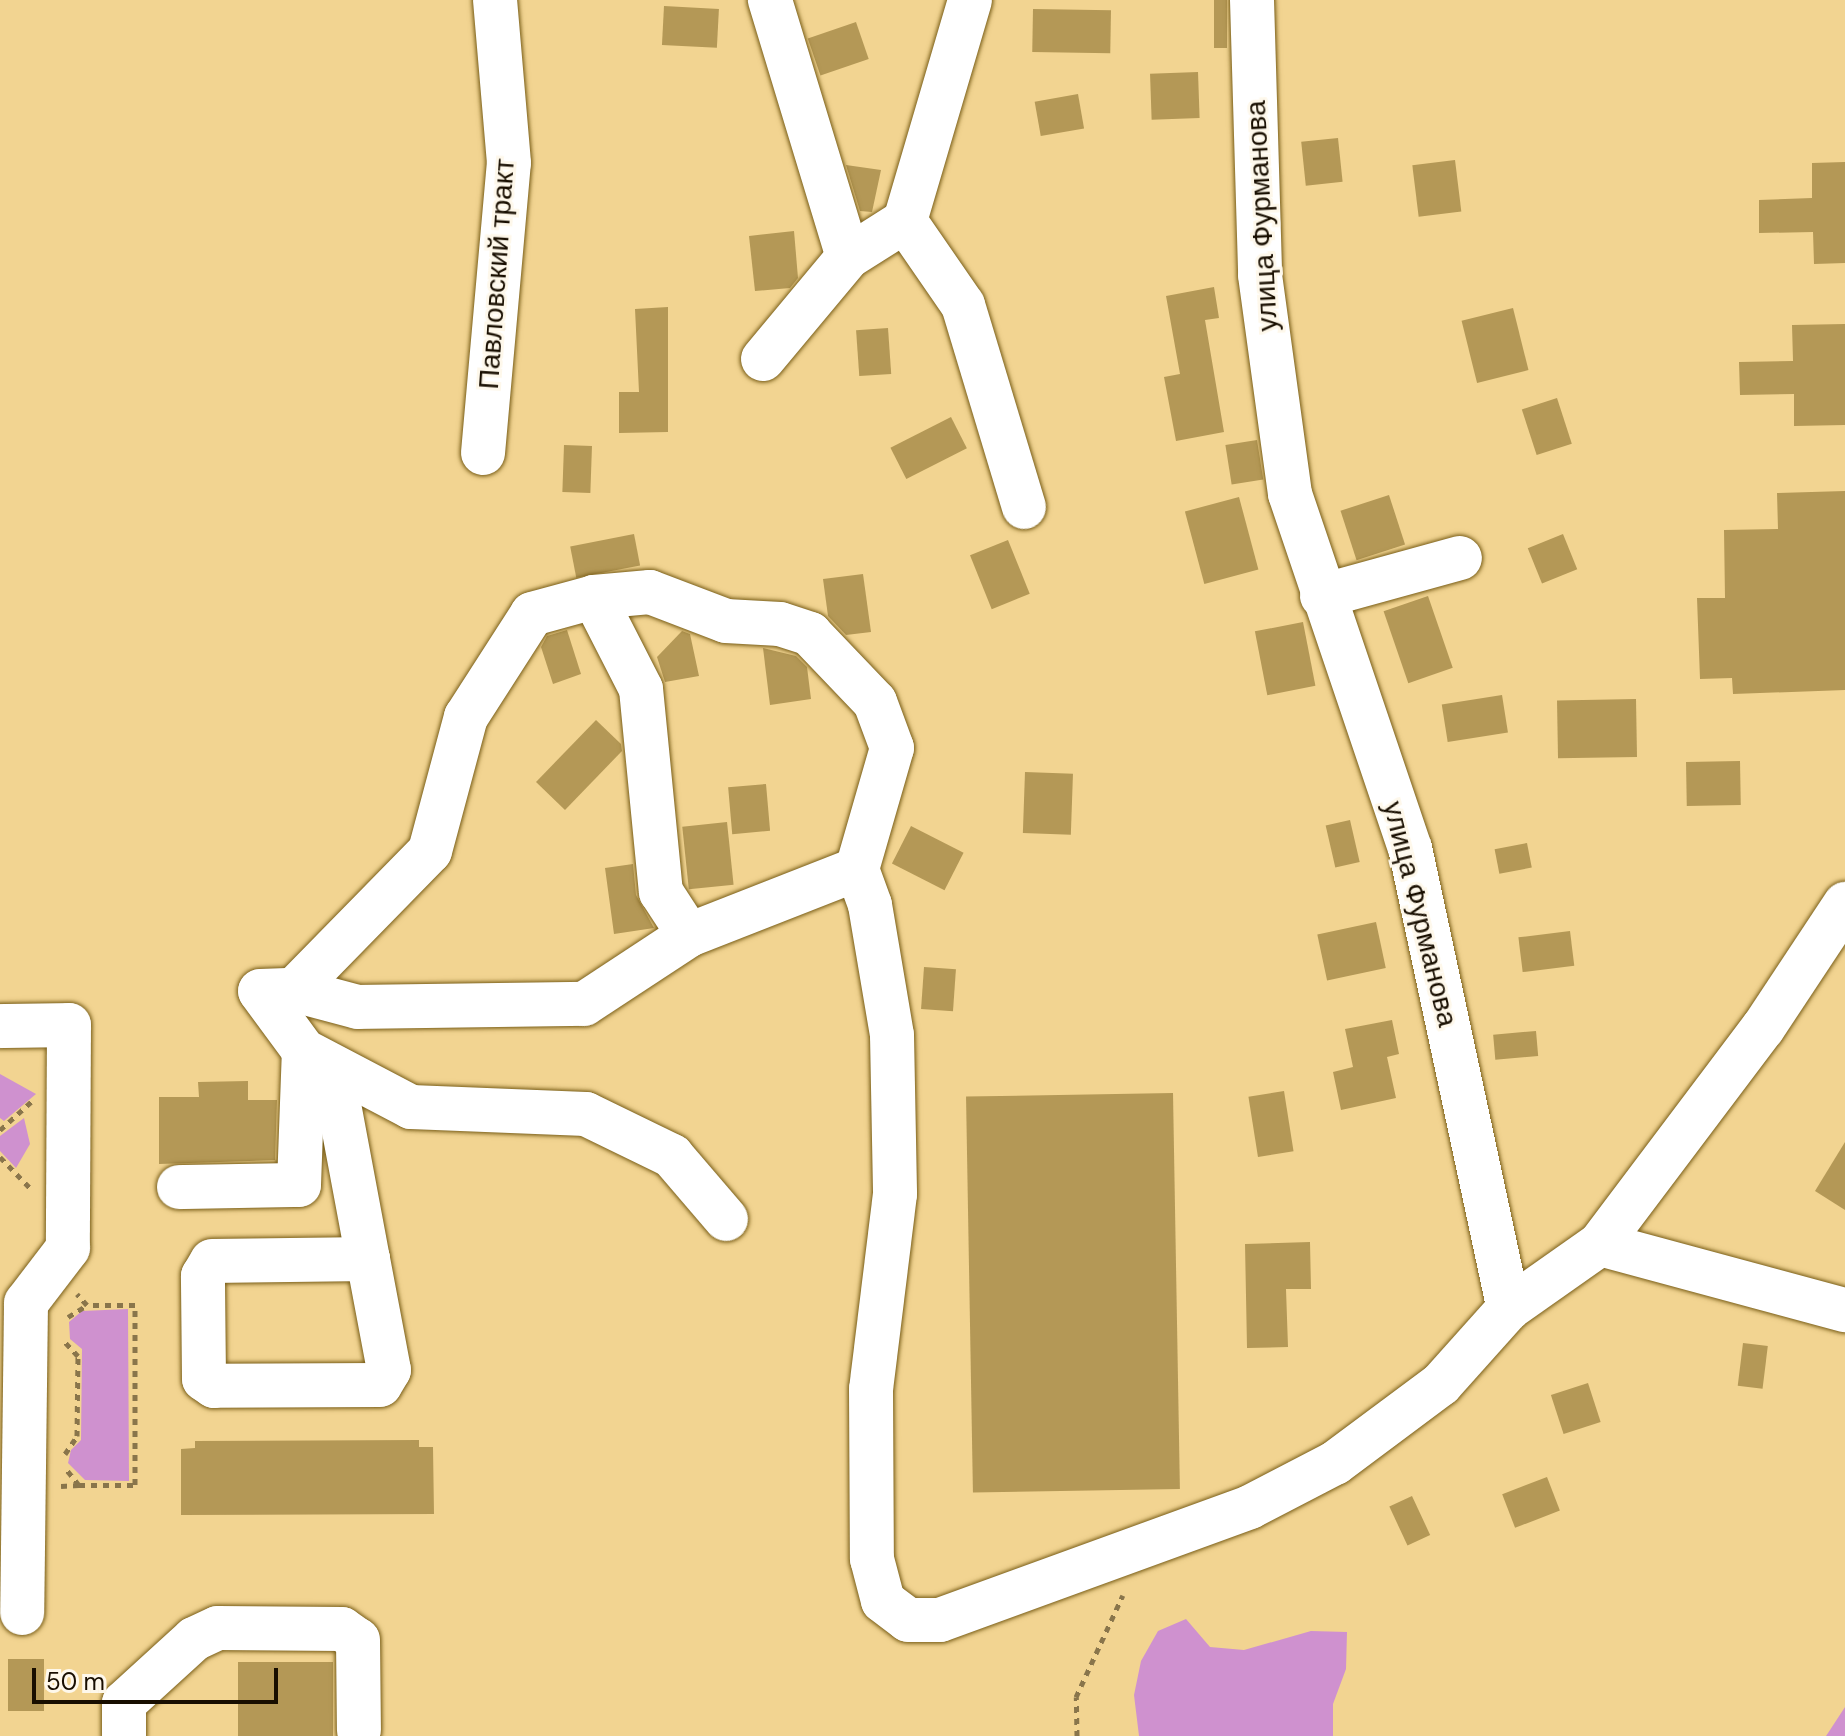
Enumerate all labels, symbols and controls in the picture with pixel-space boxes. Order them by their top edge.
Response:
street label: улица Фурманова [1239,100,1285,332]
street label: Павловский тракт [472,158,522,390]
street label: улица Фурманова [1376,798,1464,1030]
scale bar [36,1652,282,1702]
text: 50 m [46,1666,105,1697]

